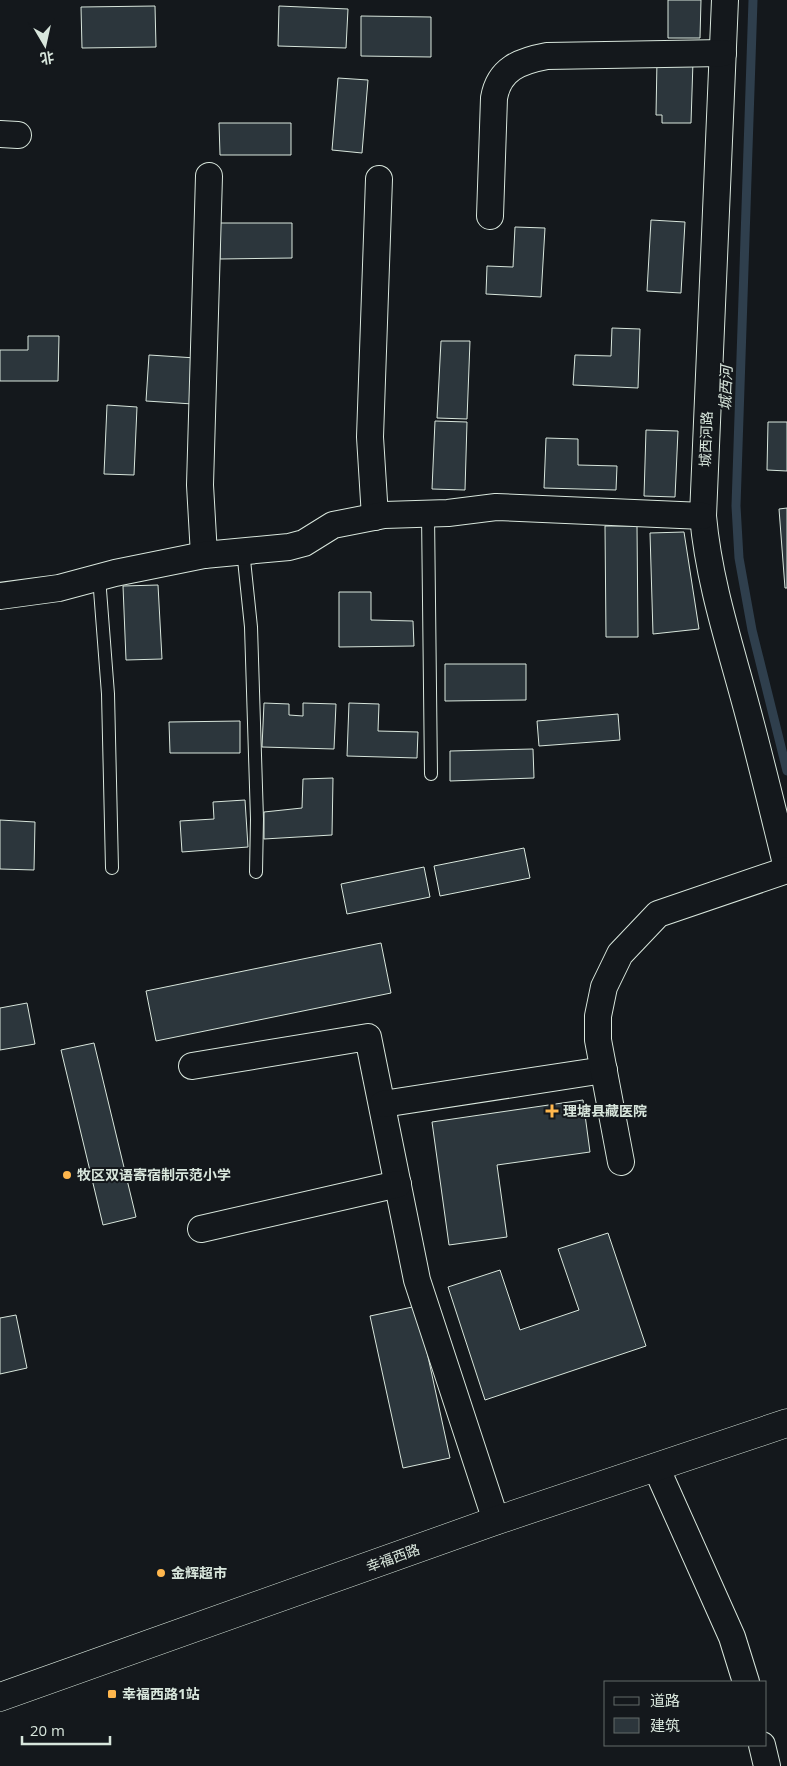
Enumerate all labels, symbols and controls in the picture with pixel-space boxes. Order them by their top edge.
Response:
north arrow [20,20,70,70]
text: 北 [39,48,56,69]
water label: 城西河 [714,362,736,411]
street label: 城西河路 [695,411,716,467]
place label: 理塘县藏医院 [563,1101,647,1120]
marker: 理塘县藏医院 [545,1104,559,1118]
place label: 牧区双语寄宿制示范小学 [77,1165,231,1184]
marker: 牧区双语寄宿制示范小学 [61,1169,73,1181]
street label: 幸福西路 [363,1539,422,1576]
place label: 金辉超市 [171,1563,227,1582]
marker: 金辉超市 [155,1567,167,1579]
legend [604,1681,767,1746]
place label: 幸福西路1站 [122,1684,200,1703]
marker: 幸福西路1站 [106,1688,118,1700]
text: 道路 [650,1690,680,1710]
scale bar [22,1714,110,1746]
text: 建筑 [650,1715,680,1735]
text: 20 m [30,1720,65,1740]

